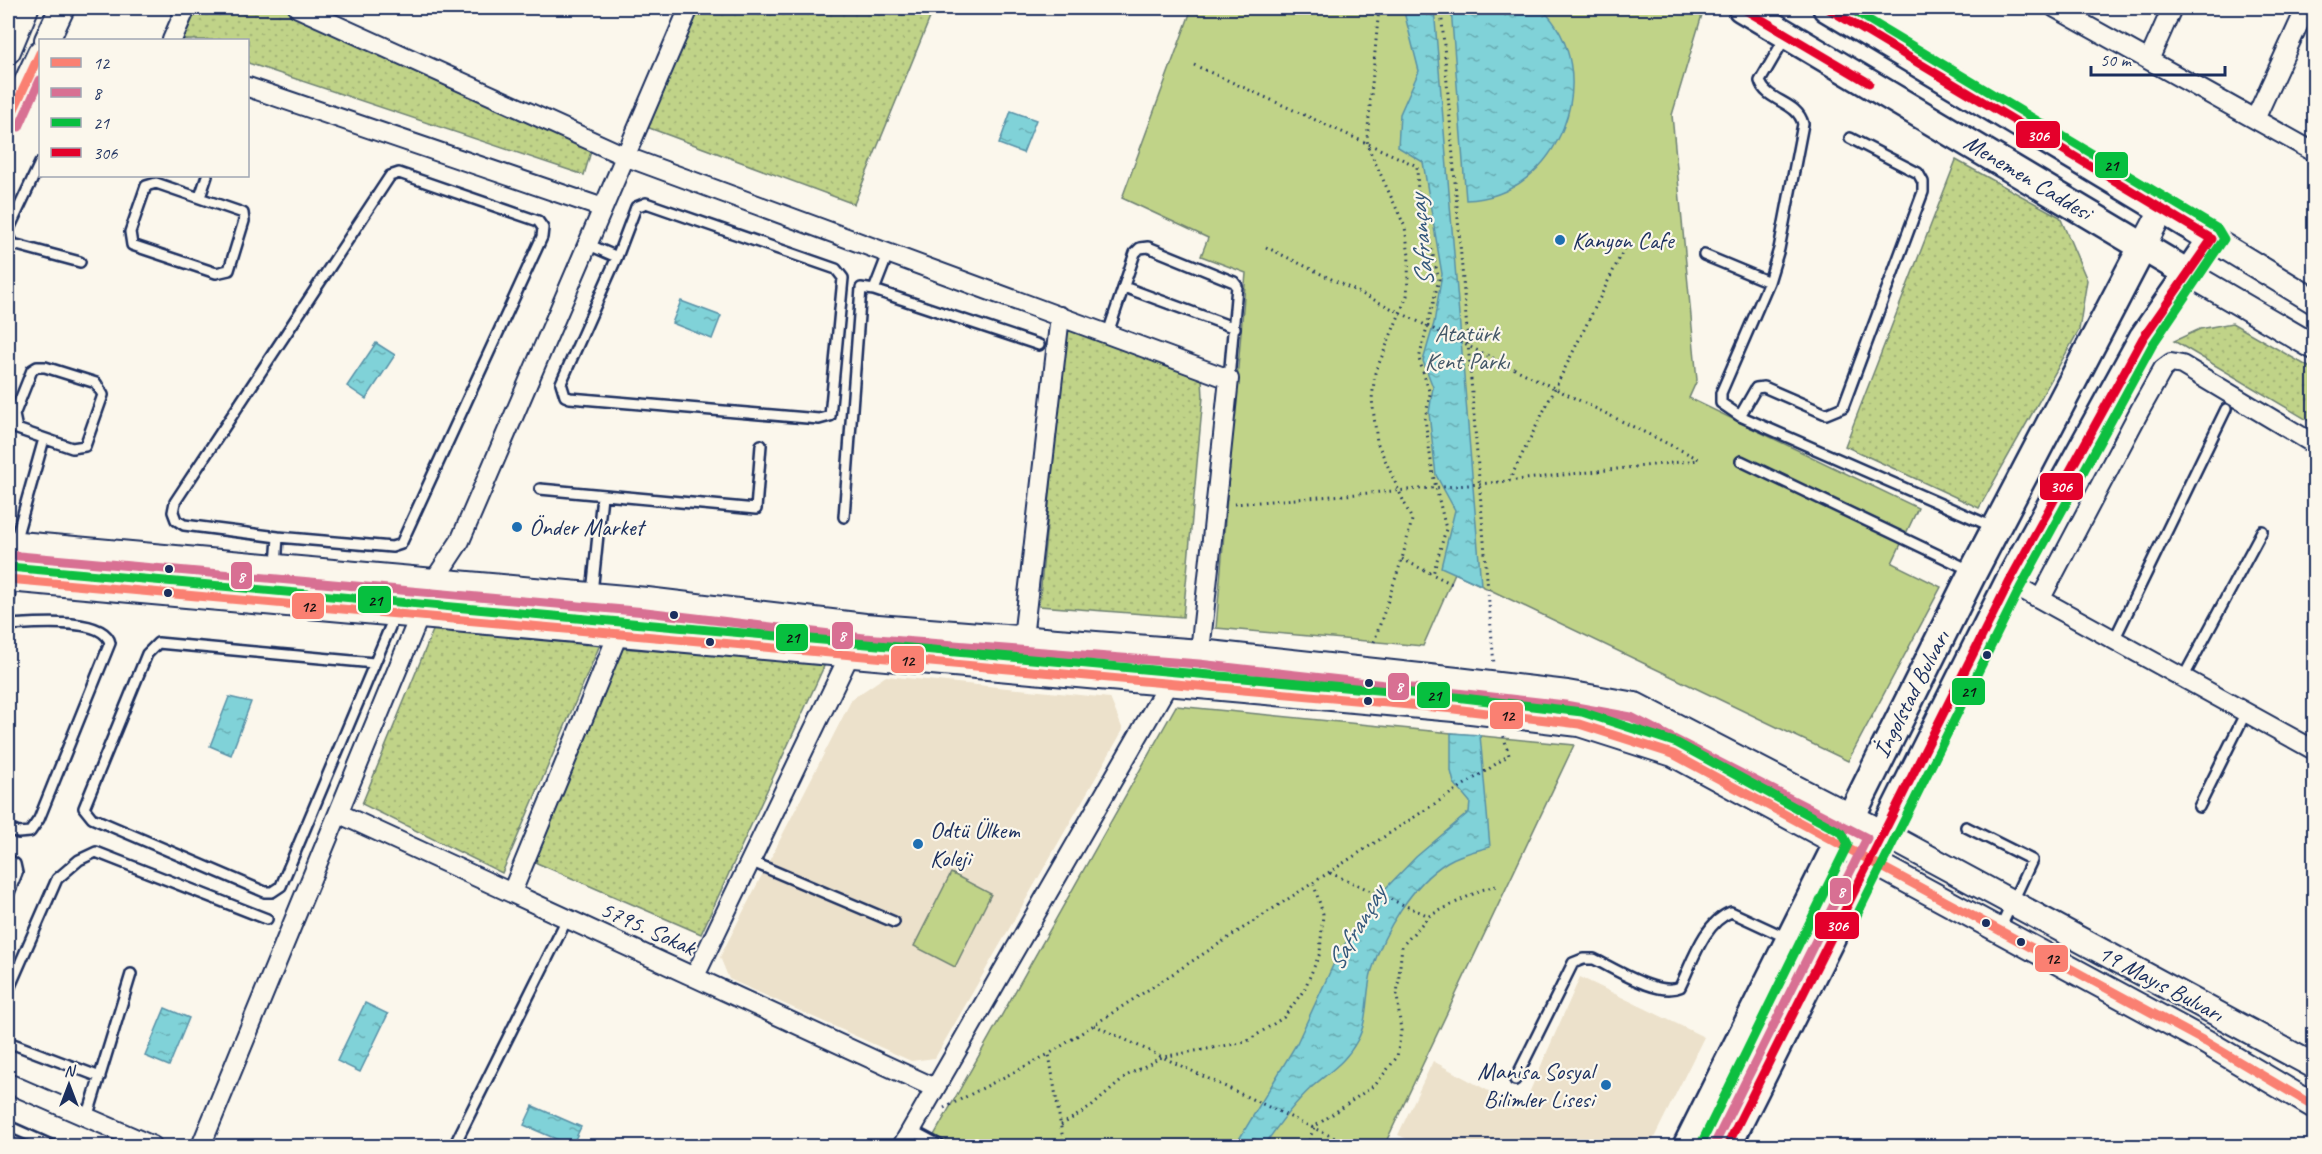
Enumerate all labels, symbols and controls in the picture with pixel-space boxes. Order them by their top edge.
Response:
legend [39,39,249,177]
scale bar [2091,39,2224,77]
text: 50 m [2100,49,2133,71]
text: 12 [93,52,111,74]
text: 8 [93,82,103,104]
text: 21 [93,112,110,134]
line badge: 306 [2015,120,2061,149]
text: 306 [2027,126,2050,146]
street label: Menemen Caddesi [1959,127,2100,229]
text: 306 [93,142,118,164]
line badge: 21 [2094,151,2129,179]
text: 21 [2104,156,2120,176]
water label: Safrançay [1400,190,1441,288]
place label: Kanyon Cafe [1572,225,1676,255]
marker: Kanyon Cafe [1553,233,1567,247]
park label: Atatürk Kent Parkı [1425,318,1511,376]
line badge: 306 [2039,472,2084,501]
text: 306 [2050,477,2073,497]
place label: Önder Market [529,512,646,542]
marker: Önder Market [510,520,524,534]
line badge: 8 [230,561,253,590]
unlabelled marker [163,563,175,575]
text: 8 [237,567,246,587]
line badge: 21 [357,585,392,614]
unlabelled marker [162,587,174,599]
text: 21 [368,591,384,611]
line badge: 12 [291,592,325,620]
text: 12 [301,597,317,617]
unlabelled marker [668,609,680,621]
line badge: 8 [831,621,854,650]
line badge: 21 [775,623,809,652]
street label: İngolstad Bulvarı [1866,624,1957,763]
text: 8 [838,626,847,646]
text: 21 [785,628,801,648]
unlabelled marker [704,636,716,648]
line badge: 12 [890,645,925,674]
unlabelled marker [1981,649,1993,661]
text: 12 [900,651,916,671]
line badge: 8 [1387,672,1410,701]
unlabelled marker [1363,677,1375,689]
text: 8 [1395,677,1404,697]
line badge: 21 [1951,677,1986,706]
line badge: 21 [1416,681,1451,709]
text: 21 [1961,682,1977,702]
text: 21 [1427,686,1443,706]
unlabelled marker [1362,695,1374,707]
line badge: 12 [1489,701,1524,730]
text: 12 [1500,706,1516,726]
place label: Odtü Ülkem Koleji [930,815,1020,873]
marker: Odtü Ülkem Koleji [911,837,925,851]
water label: Safrançay [1319,876,1395,976]
line badge: 8 [1829,877,1852,905]
text: 8 [1837,882,1846,902]
street label: 5795. Sokak [596,894,702,963]
line badge: 306 [1814,911,1860,940]
text: 306 [1826,916,1849,936]
unlabelled marker [1980,917,1992,929]
unlabelled marker [2015,936,2027,948]
street label: 19 Mayıs Bulvarı [2093,937,2230,1029]
line badge: 12 [2034,944,2069,973]
text: 12 [2045,949,2061,969]
north arrow [39,1055,99,1115]
place label: Manisa Sosyal Bilimler Lisesi [1477,1056,1598,1114]
text: N [64,1061,77,1081]
marker: Manisa Sosyal Bilimler Lisesi [1599,1078,1613,1092]

